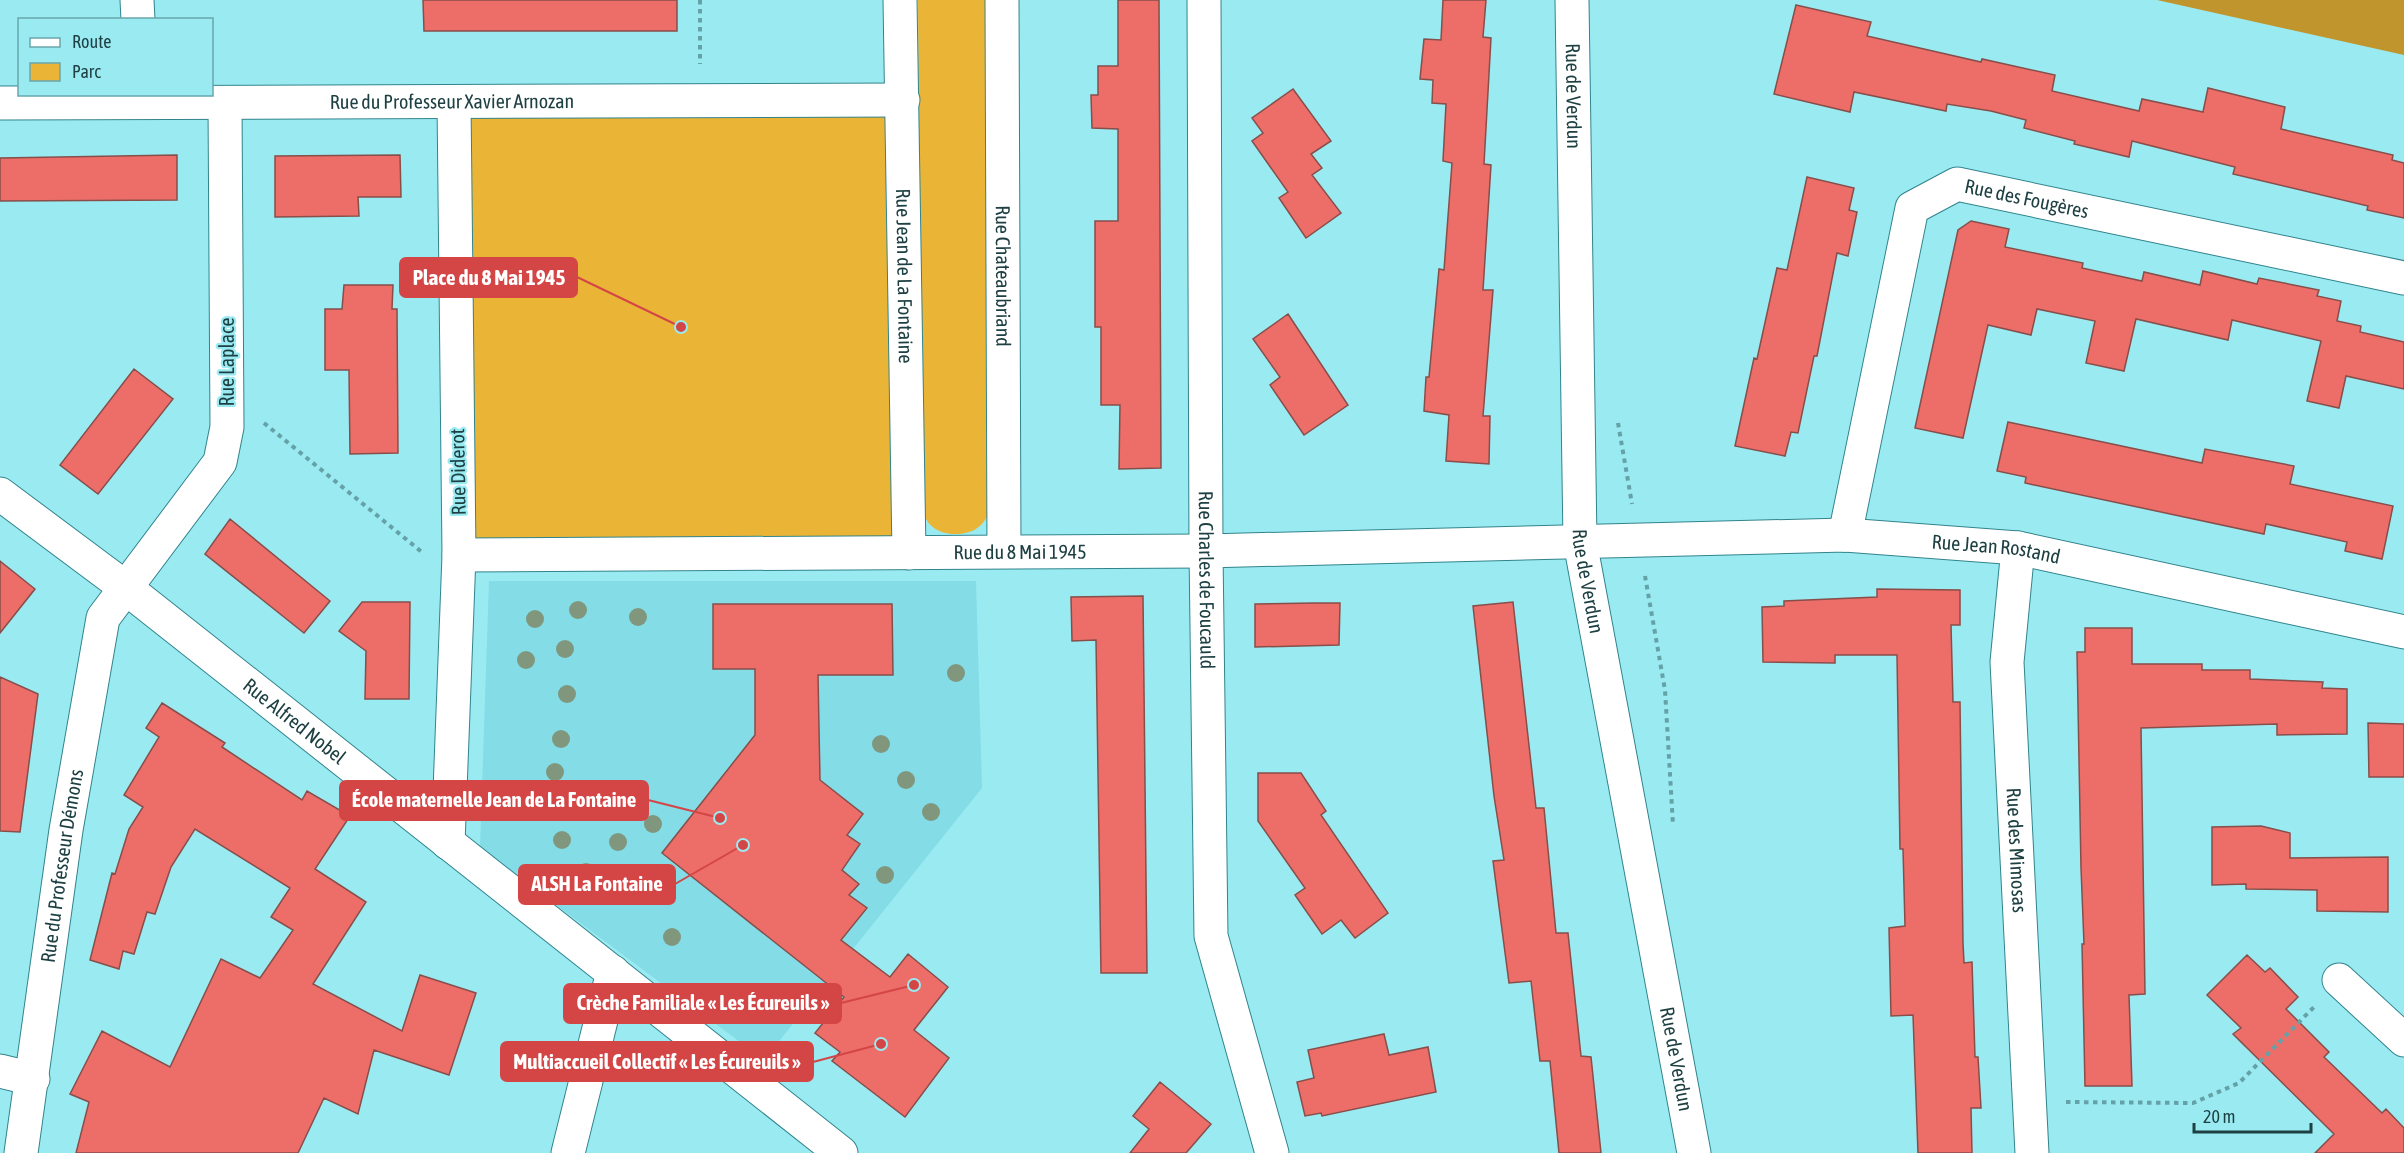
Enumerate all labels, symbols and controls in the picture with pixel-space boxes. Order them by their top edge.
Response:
legend [18,18,213,96]
text: Route [72,31,111,52]
street label: Rue de Verdun [1562,43,1586,149]
text: Parc [72,61,101,82]
street label: Rue du Professeur Xavier Arnozan [330,89,574,113]
street label: Rue des Fougères [1963,174,2091,222]
street label: Rue Jean de La Fontaine [892,188,918,364]
street label: Rue Chateaubriand [992,205,1015,347]
callout: Place du 8 Mai 1945 [400,258,577,297]
text: Place du 8 Mai 1945 [413,265,565,289]
street label: Rue Laplace [215,317,238,407]
street label: Rue Diderot [445,428,470,516]
street label: Rue Charles de Foucauld [1195,491,1220,669]
street label: Rue de Verdun [1569,529,1609,635]
street label: Rue Jean Rostand [1931,530,2063,568]
street label: Rue du 8 Mai 1945 [953,540,1087,563]
street label: Rue Alfred Nobel [239,673,351,769]
street label: Rue du Professeur Démons [36,767,87,964]
callout: École maternelle Jean de La Fontaine [340,781,648,820]
text: École maternelle Jean de La Fontaine [352,787,636,811]
street label: Rue des Mimosas [2002,787,2032,913]
callout: ALSH La Fontaine [519,865,675,904]
text: ALSH La Fontaine [530,871,663,895]
callout: Crèche Familiale « Les Écureuils » [564,984,841,1023]
text: Crèche Familiale « Les Écureuils » [577,990,830,1014]
street label: Rue de Verdun [1656,1005,1698,1113]
callout: Multiaccueil Collectif « Les Écureuils » [501,1042,813,1081]
text: Multiaccueil Collectif « Les Écureuils » [513,1049,801,1073]
scale bar [2194,1096,2311,1134]
text: 20 m [2203,1106,2235,1127]

